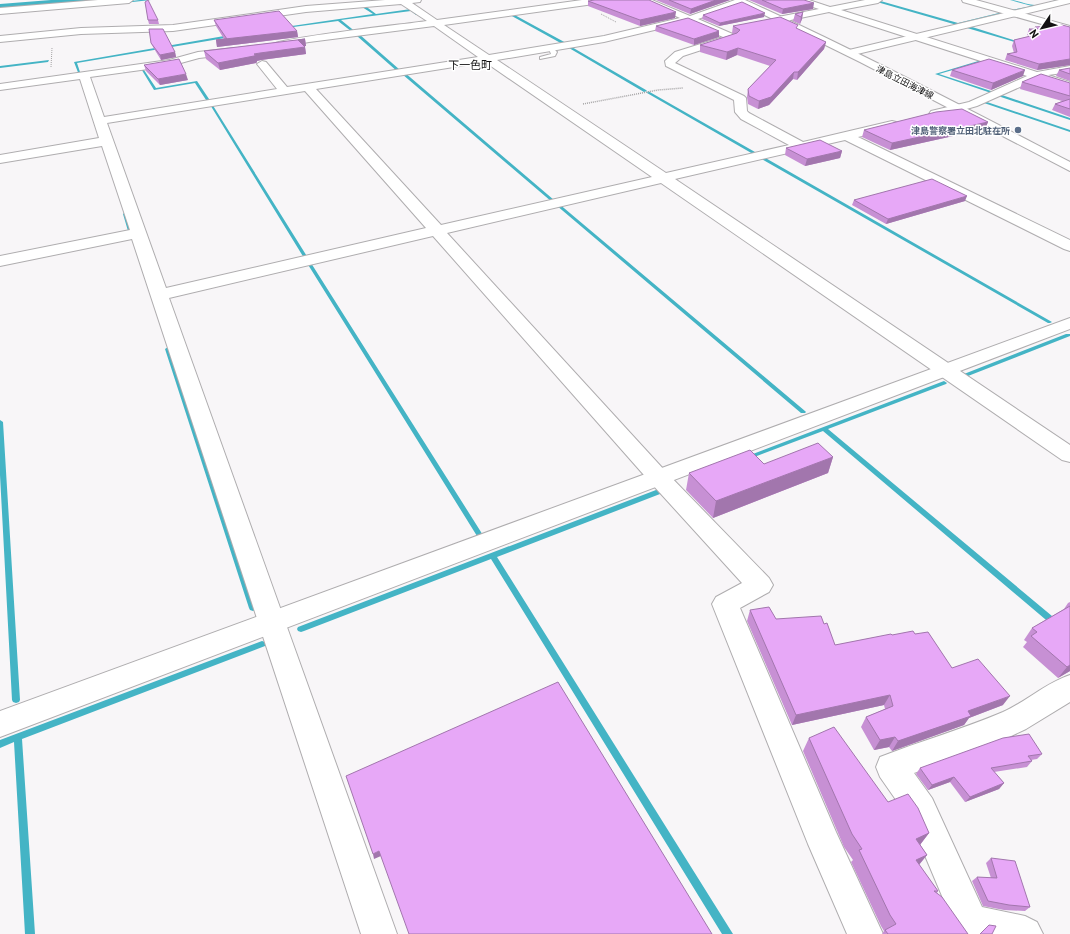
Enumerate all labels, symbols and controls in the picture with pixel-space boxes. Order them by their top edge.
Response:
north arrow [1022,8,1062,48]
text: N [1026,27,1042,41]
district label: 下一色町 [448,58,492,72]
street label: 津島立田海津線 [874,63,936,102]
place label: 津島警察署立田北駐在所 [911,125,1010,136]
marker: 津島警察署立田北駐在所 [1013,125,1023,135]

